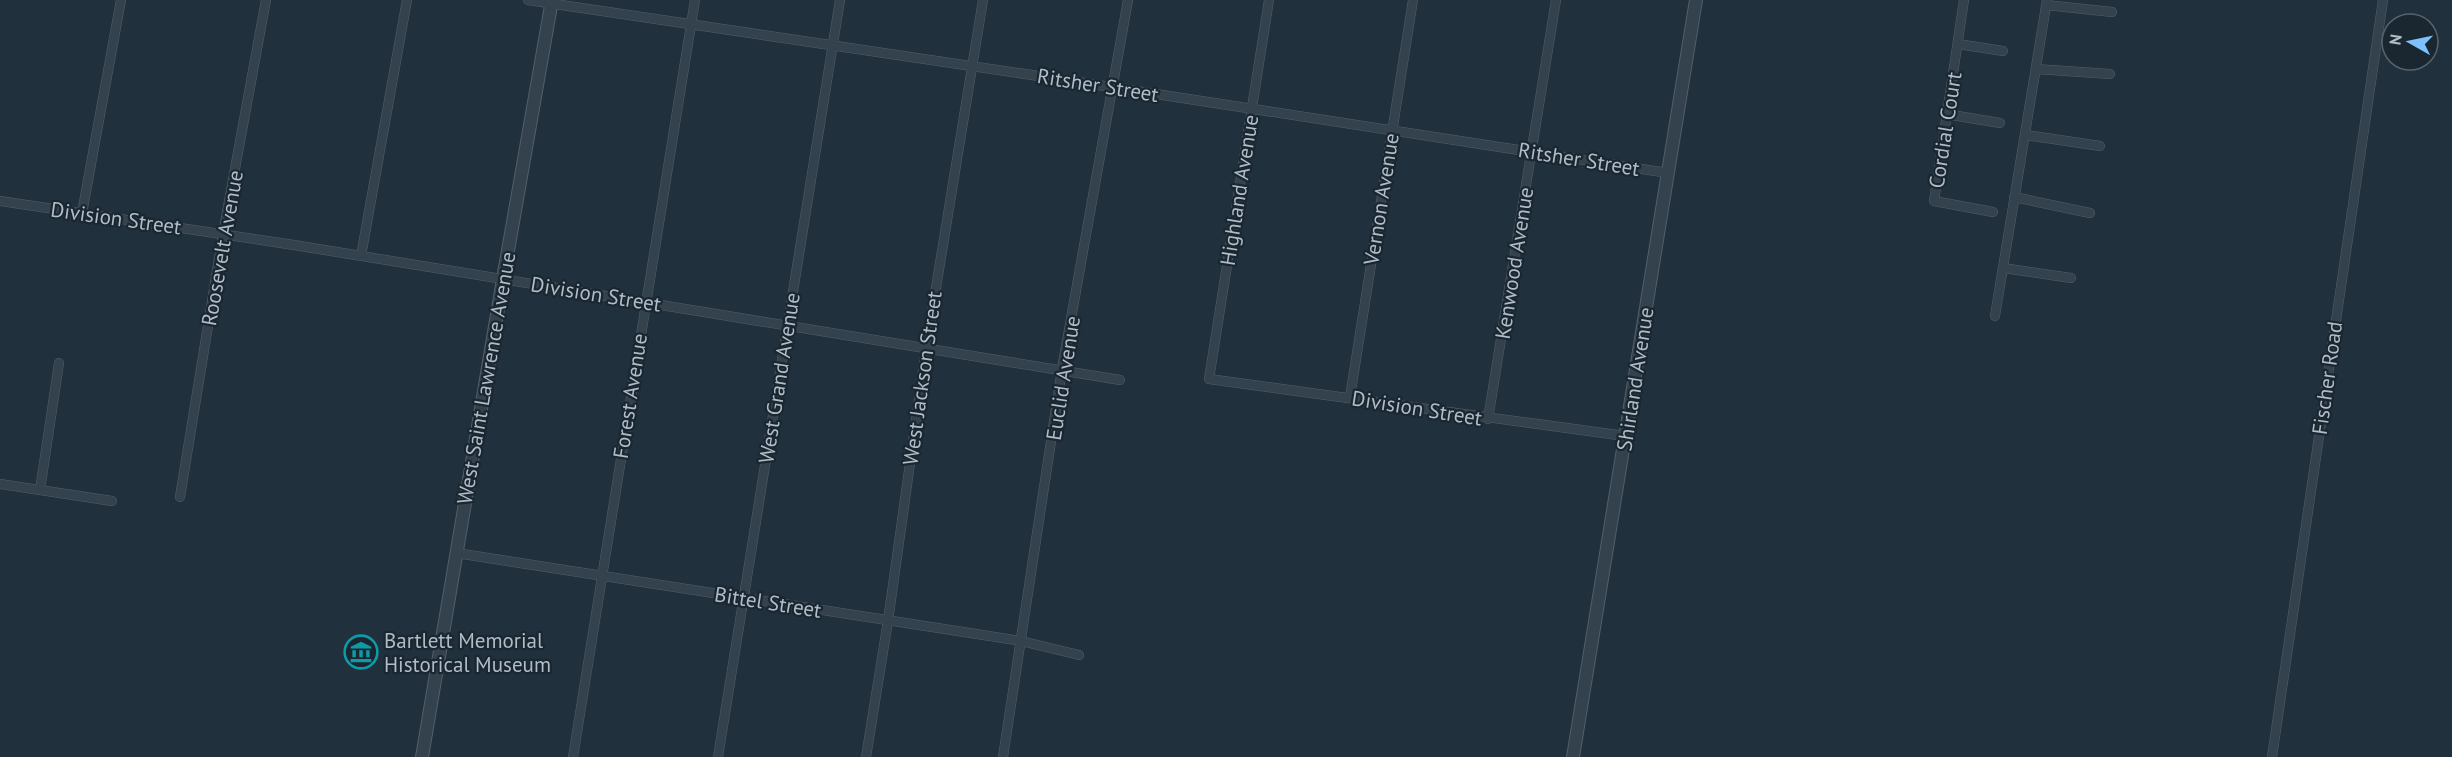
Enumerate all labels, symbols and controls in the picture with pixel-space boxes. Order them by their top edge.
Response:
north arrow [2380,12,2440,72]
text: N [2384,33,2406,46]
street label: Ritsher Street [1035,62,1161,108]
street label: Cordial Court [1922,70,1968,190]
street label: Highland Avenue [1214,113,1264,267]
street label: Vernon Avenue [1357,131,1405,268]
street label: Ritsher Street [1516,136,1642,182]
street label: Roosevelt Avenue [195,168,249,328]
street label: Kenwood Avenue [1489,185,1539,341]
street label: Division Street [49,195,183,241]
street label: West Saint Lawrence Avenue [450,250,522,506]
street label: Division Street [529,270,663,318]
street label: West Jackson Street [896,289,948,467]
street label: West Grand Avenue [752,291,806,465]
street label: Shirland Avenue [1610,305,1660,453]
street label: Euclid Avenue [1040,314,1086,442]
street label: Fischer Road [2306,320,2348,436]
street label: Forest Avenue [607,331,653,461]
street label: Division Street [1350,384,1484,432]
street label: Bittel Street [713,580,823,624]
place label: Bartlett Memorial Historical Museum [384,627,551,678]
museum icon: Bartlett Memorial Historical Museum [343,634,379,670]

